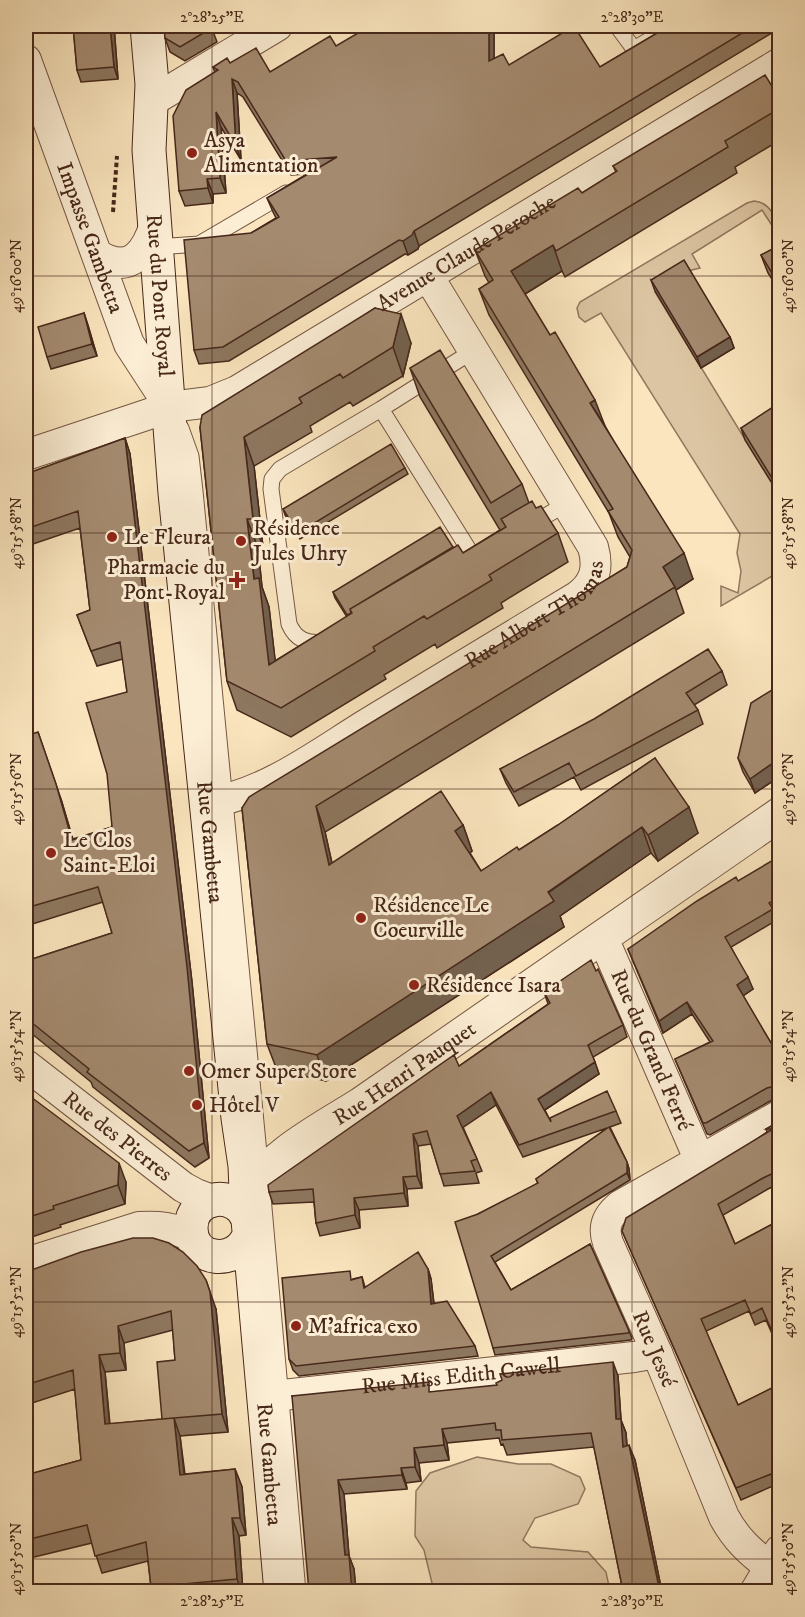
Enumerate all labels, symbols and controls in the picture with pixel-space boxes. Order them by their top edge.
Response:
text: 2°28'25"E [180,8,244,27]
text: 2°28'30"E [601,8,664,27]
place label: Asya Alimentation [204,127,319,179]
marker: Asya Alimentation [185,146,199,160]
street label: Impasse Gambetta [51,158,130,317]
street label: Avenue Claude Peroche [372,188,561,317]
street label: Rue du Pont Royal [140,213,180,378]
text: 49°16'00"N [7,239,26,313]
text: 49°16'00"N [779,239,798,313]
text: 49°15'58"N [7,497,26,569]
text: 49°15'58"N [779,497,798,569]
place label: Résidence Jules Uhry [251,515,347,567]
place label: Le Fleura [124,524,212,551]
marker: Le Fleura [105,530,119,544]
marker: Résidence Jules Uhry [234,534,248,548]
place label: Pharmacie du Pont-Royal [107,554,225,606]
street label: Rue Albert Thomas [460,561,609,675]
marker: Pharmacie du Pont-Royal [230,573,244,587]
text: 49°15'56"N [7,753,26,825]
text: 49°15'56"N [779,753,798,825]
street label: Rue Gambetta [191,779,230,905]
place label: Le Clos Saint-Eloi [63,827,155,879]
marker: Le Clos Saint-Eloi [44,846,58,860]
place label: Résidence Le Coeurville [373,892,489,944]
marker: Résidence Le Coeurville [354,911,368,925]
street label: Rue du Grand Ferré [605,965,699,1135]
place label: Résidence Isara [426,972,561,999]
marker: Résidence Isara [407,978,421,992]
text: 49°15'54"N [7,1010,26,1082]
text: 49°15'54"N [779,1010,798,1082]
street label: Rue Henri Pauquet [328,1015,481,1131]
place label: Omer Super Store [201,1058,357,1085]
marker: Omer Super Store [182,1064,196,1078]
street label: Rue des Pierres [57,1085,178,1187]
place label: Hôtel V [209,1092,280,1119]
marker: Hôtel V [190,1098,204,1112]
text: 49°15'52"N [7,1266,26,1338]
text: 49°15'52"N [779,1266,798,1338]
street label: Rue Jessé [626,1307,682,1391]
place label: M'africa exo [308,1313,418,1340]
marker: M'africa exo [289,1319,303,1333]
street label: Rue Miss Edith Cawell [360,1352,562,1400]
street label: Rue Gambetta [251,1402,289,1528]
text: 49°15'50"N [7,1523,26,1595]
text: 49°15'50"N [779,1523,798,1595]
text: 2°28'25"E [180,1592,244,1611]
text: 2°28'30"E [601,1592,664,1611]

